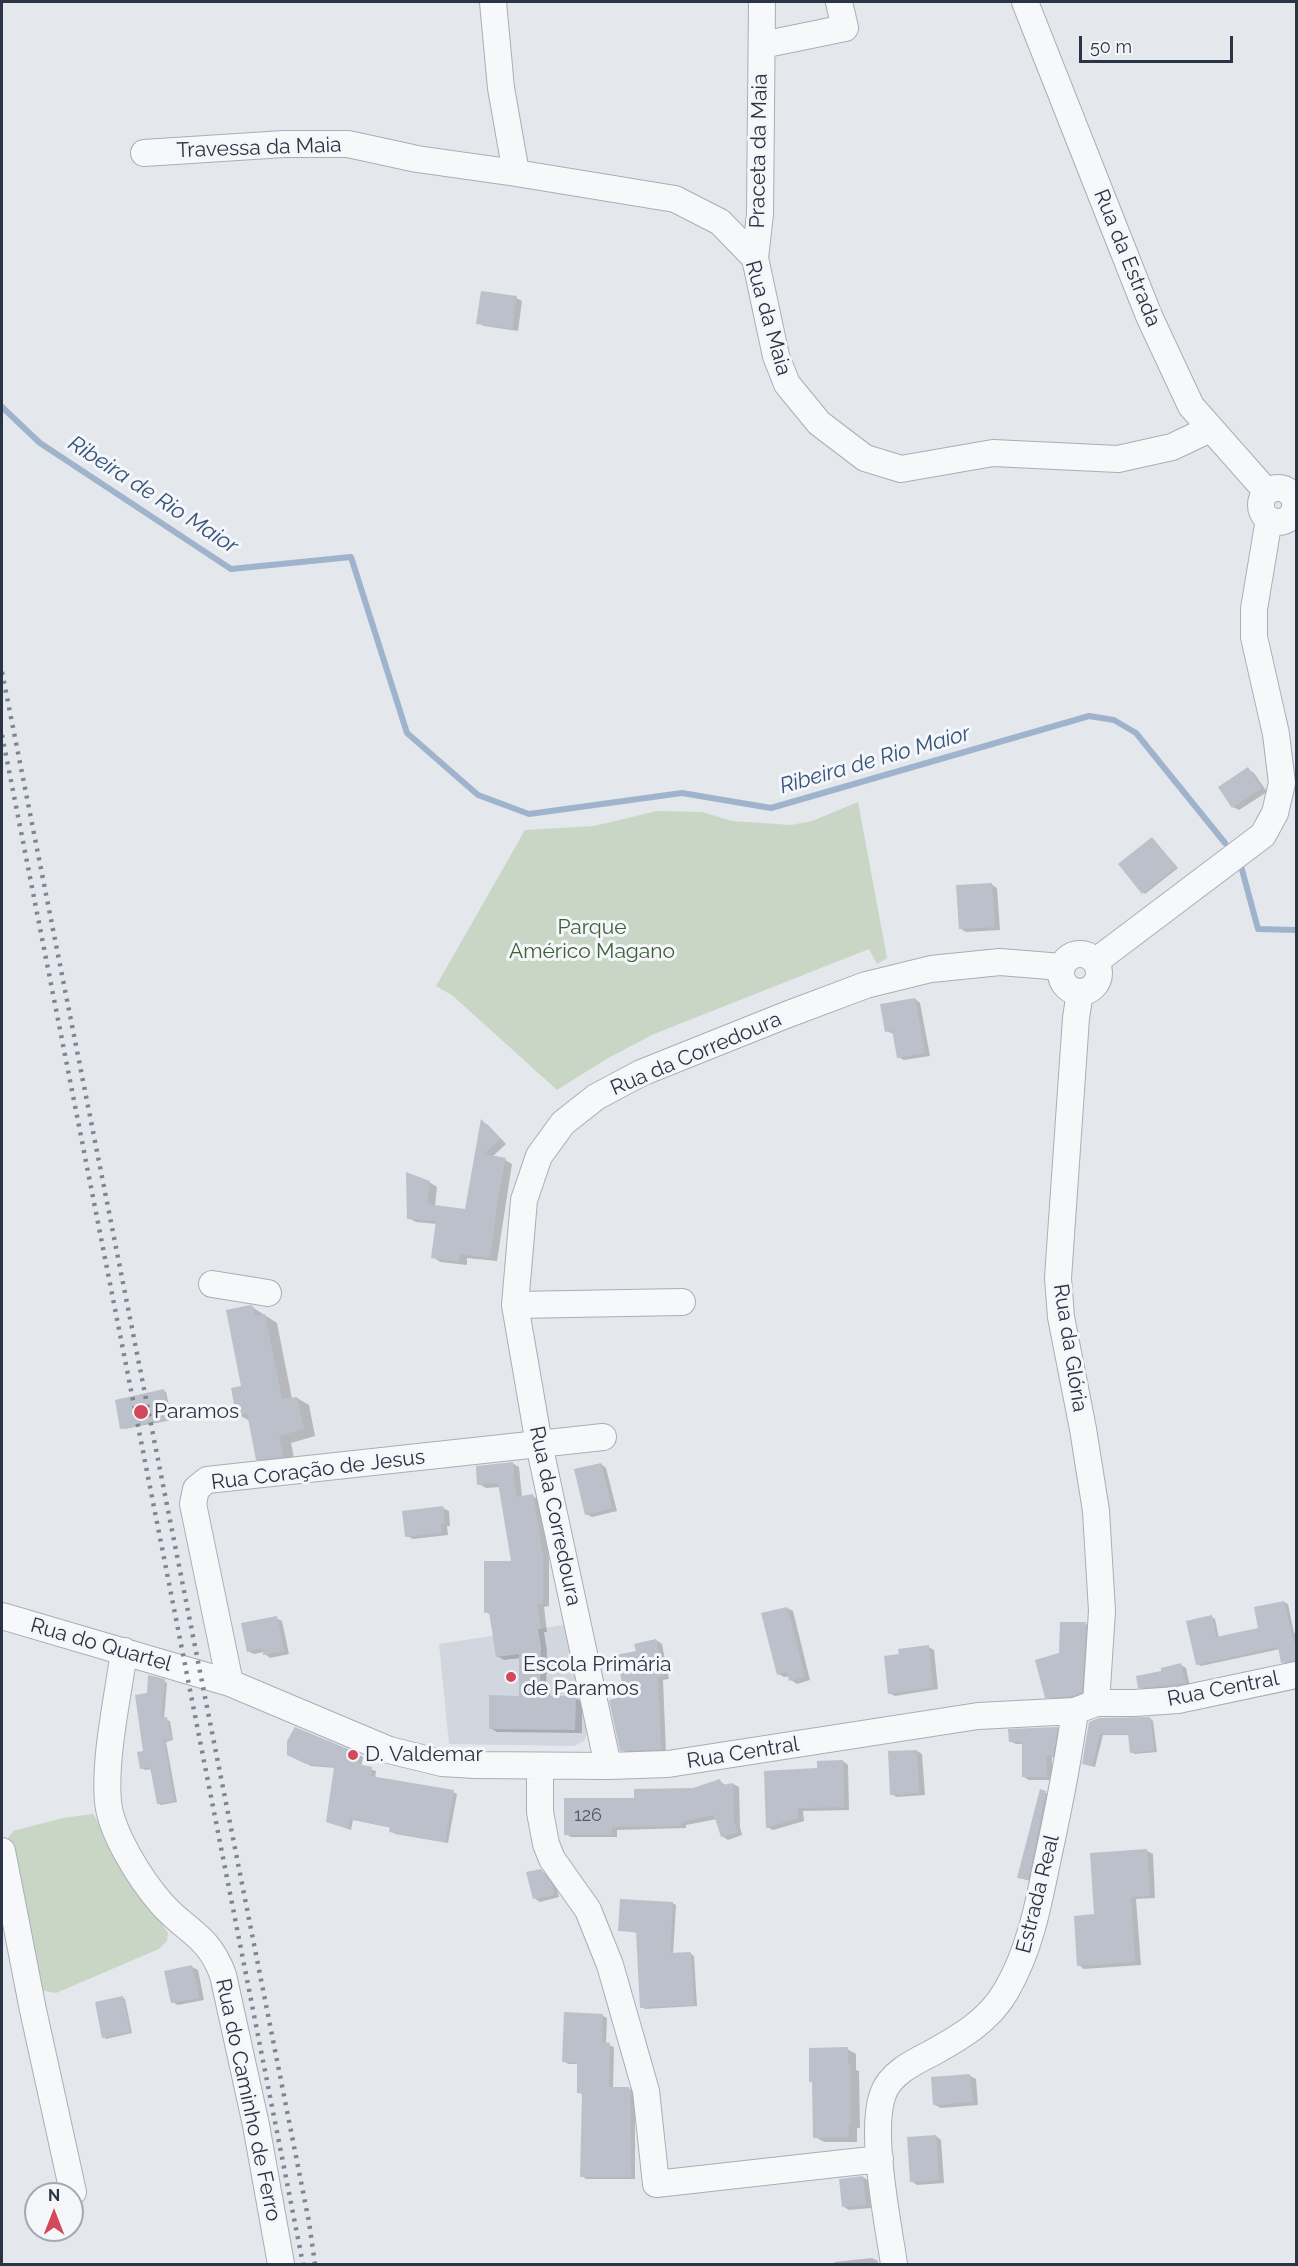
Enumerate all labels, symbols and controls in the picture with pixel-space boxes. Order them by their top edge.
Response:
scale bar [1082,24,1236,62]
text: 50 m [1090,36,1132,57]
street label: Praceta da Maia [745,73,773,229]
street label: Travessa da Maia [176,133,342,163]
street label: Rua da Estrada [1088,186,1166,330]
street label: Rua da Maia [740,258,796,378]
water label: Ribeira de Rio Maior [63,430,243,560]
water label: Ribeira de Rio Maior [777,720,973,800]
park label: Parque Américo Magano [509,915,675,965]
street label: Rua da Corredoura [607,1007,785,1101]
street label: Rua da Glória [1047,1282,1093,1414]
place label: Paramos [154,1399,239,1425]
marker: Paramos [132,1403,150,1421]
street label: Rua da Corredoura [524,1424,586,1608]
street label: Rua Coração de Jesus [210,1444,426,1496]
street label: Rua do Quartel [28,1613,174,1677]
place label: Escola Primária de Paramos [523,1652,671,1702]
street label: Rua Central [1165,1666,1281,1712]
marker: Escola Primária de Paramos [504,1670,518,1684]
street label: Rua Central [685,1732,801,1774]
place label: D. Valdemar [365,1742,483,1768]
marker: D. Valdemar [346,1748,360,1762]
house number: 126 [574,1805,602,1827]
street label: Estrada Real [1011,1832,1065,1956]
street label: Rua do Caminho de Ferro [210,1976,286,2224]
north arrow [24,2182,84,2242]
text: N [48,2186,60,2205]

